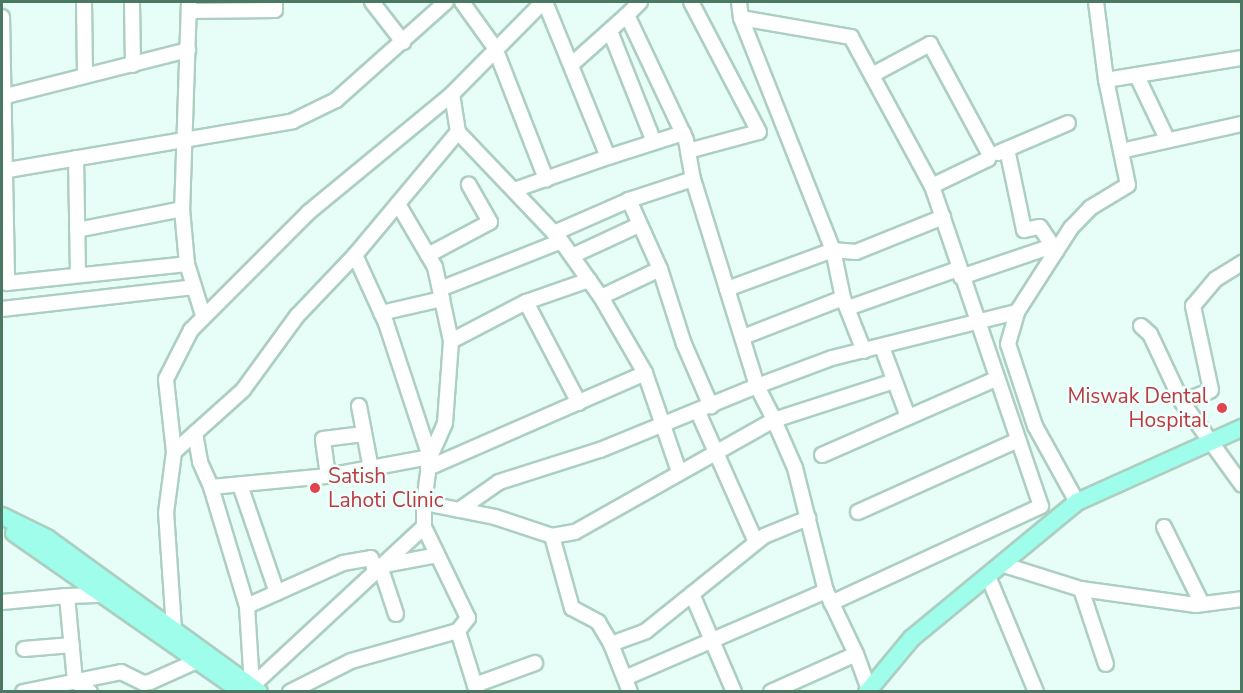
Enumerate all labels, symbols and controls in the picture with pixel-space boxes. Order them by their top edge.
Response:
place label: Miswak Dental Hospital [1067,383,1208,433]
marker: Miswak Dental Hospital [1213,399,1231,417]
place label: Satish Lahoti Clinic [328,463,443,513]
marker: Satish Lahoti Clinic [306,479,324,497]

